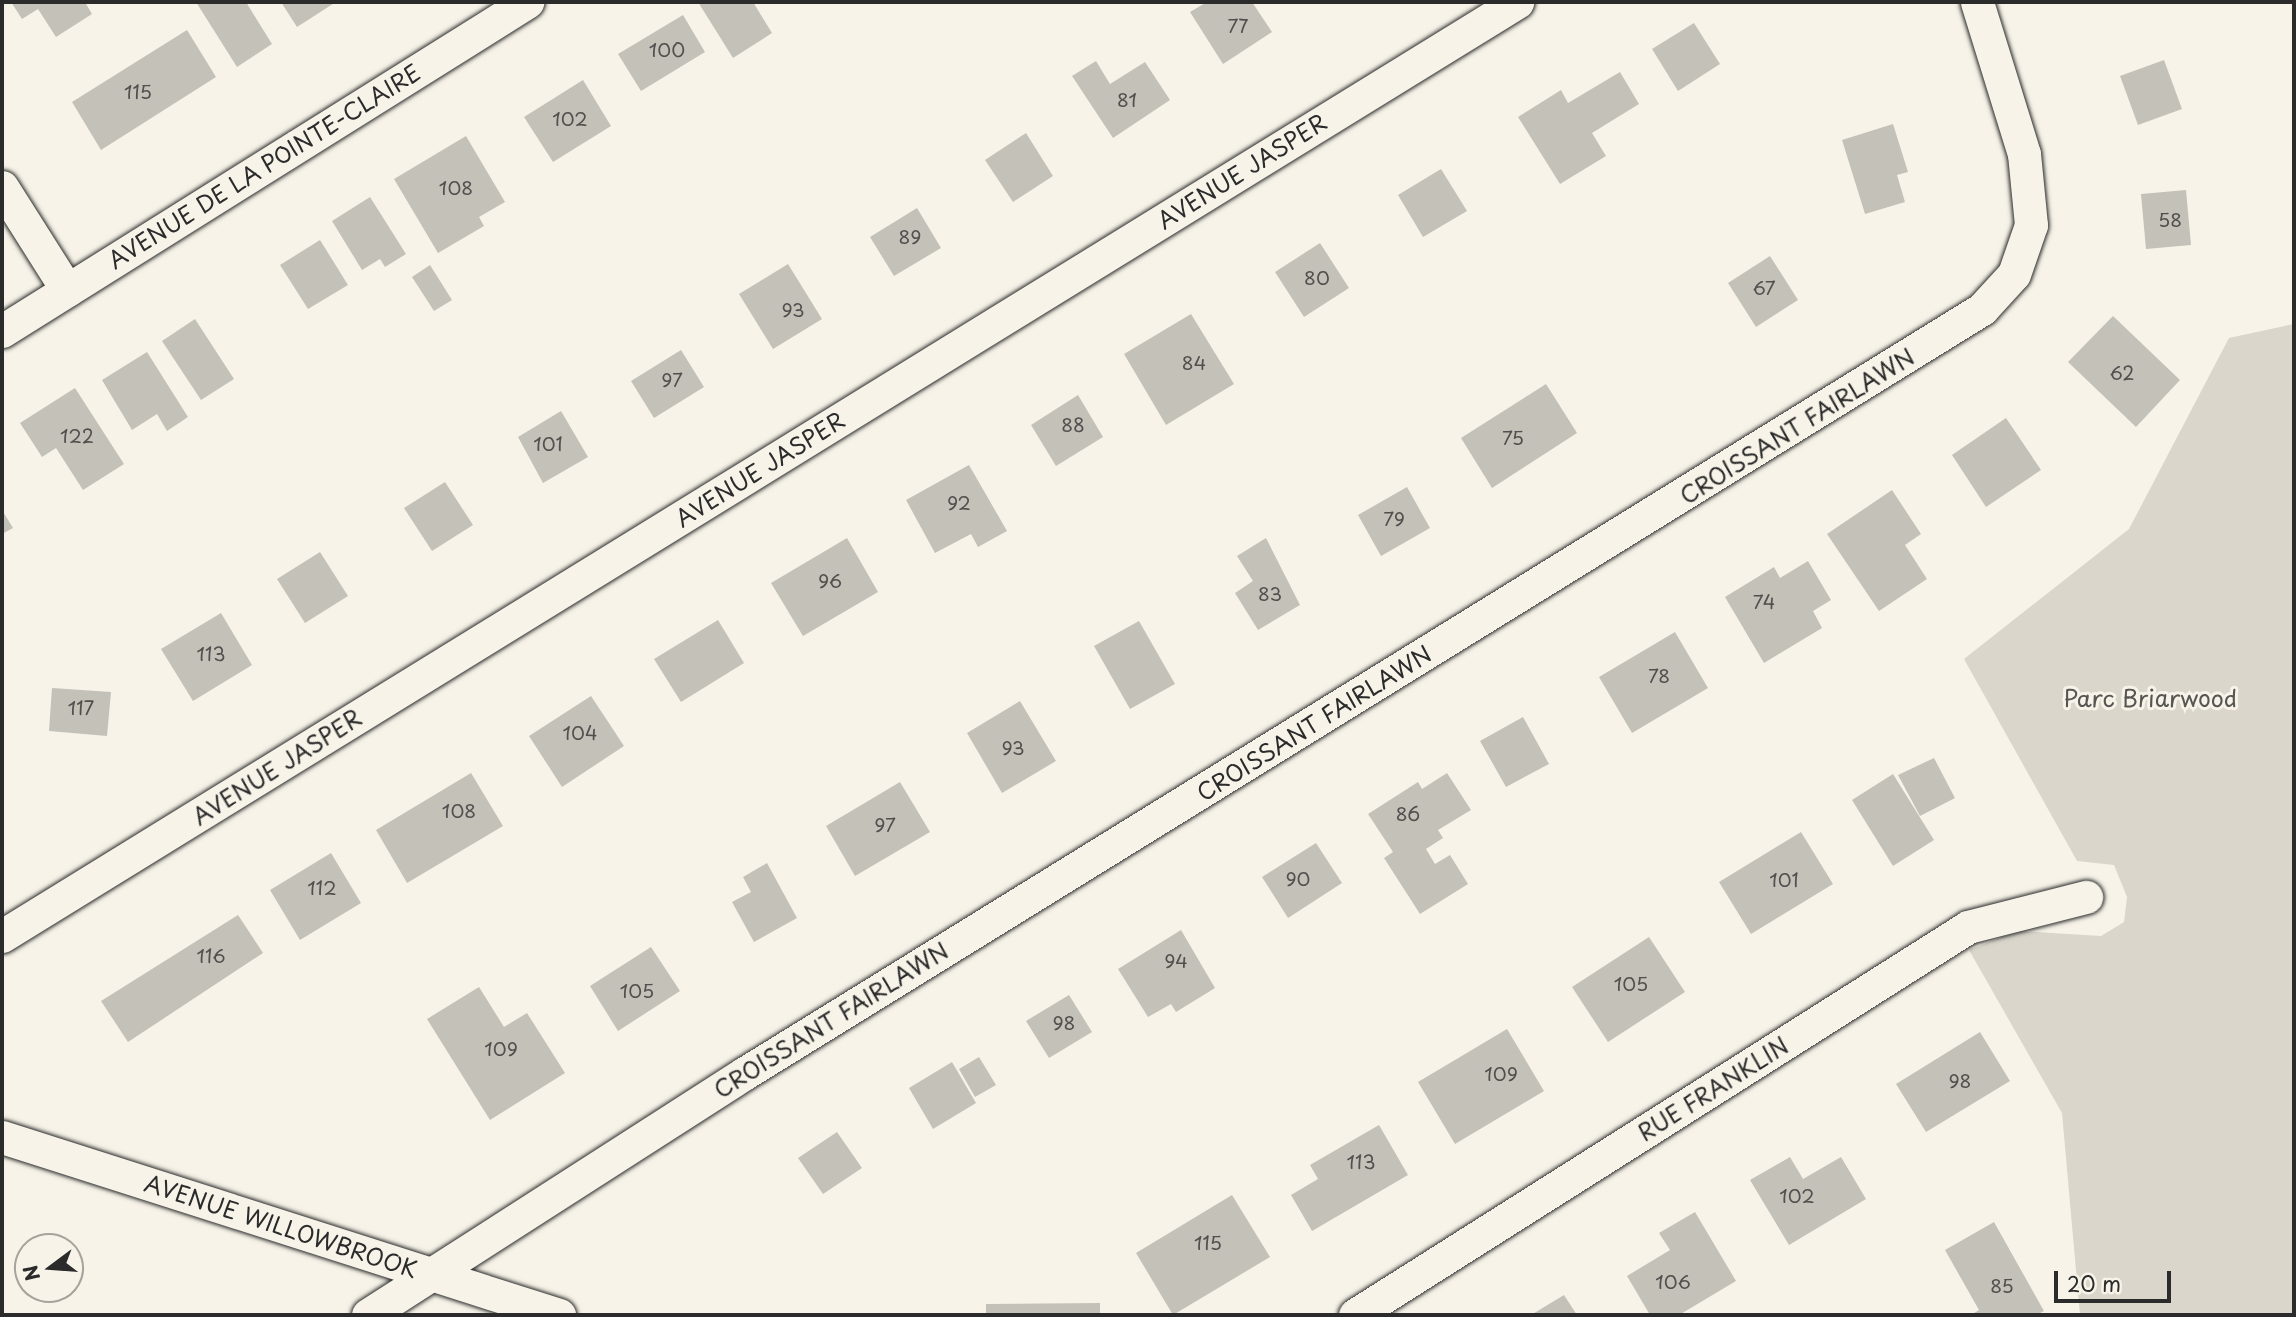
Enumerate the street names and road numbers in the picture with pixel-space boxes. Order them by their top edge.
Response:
street label: AVENUE DE LA POINTE-CLAIRE [102,58,426,274]
street label: AVENUE JASPER [1152,108,1332,234]
street label: CROISSANT FAIRLAWN [1674,342,1920,510]
street label: AVENUE JASPER [670,406,850,532]
street label: CROISSANT FAIRLAWN [1191,639,1437,807]
street label: AVENUE JASPER [187,704,367,830]
street label: CROISSANT FAIRLAWN [708,936,954,1104]
street label: RUE FRANKLIN [1632,1031,1794,1147]
street label: AVENUE WILLOWBROOK [141,1169,421,1283]

